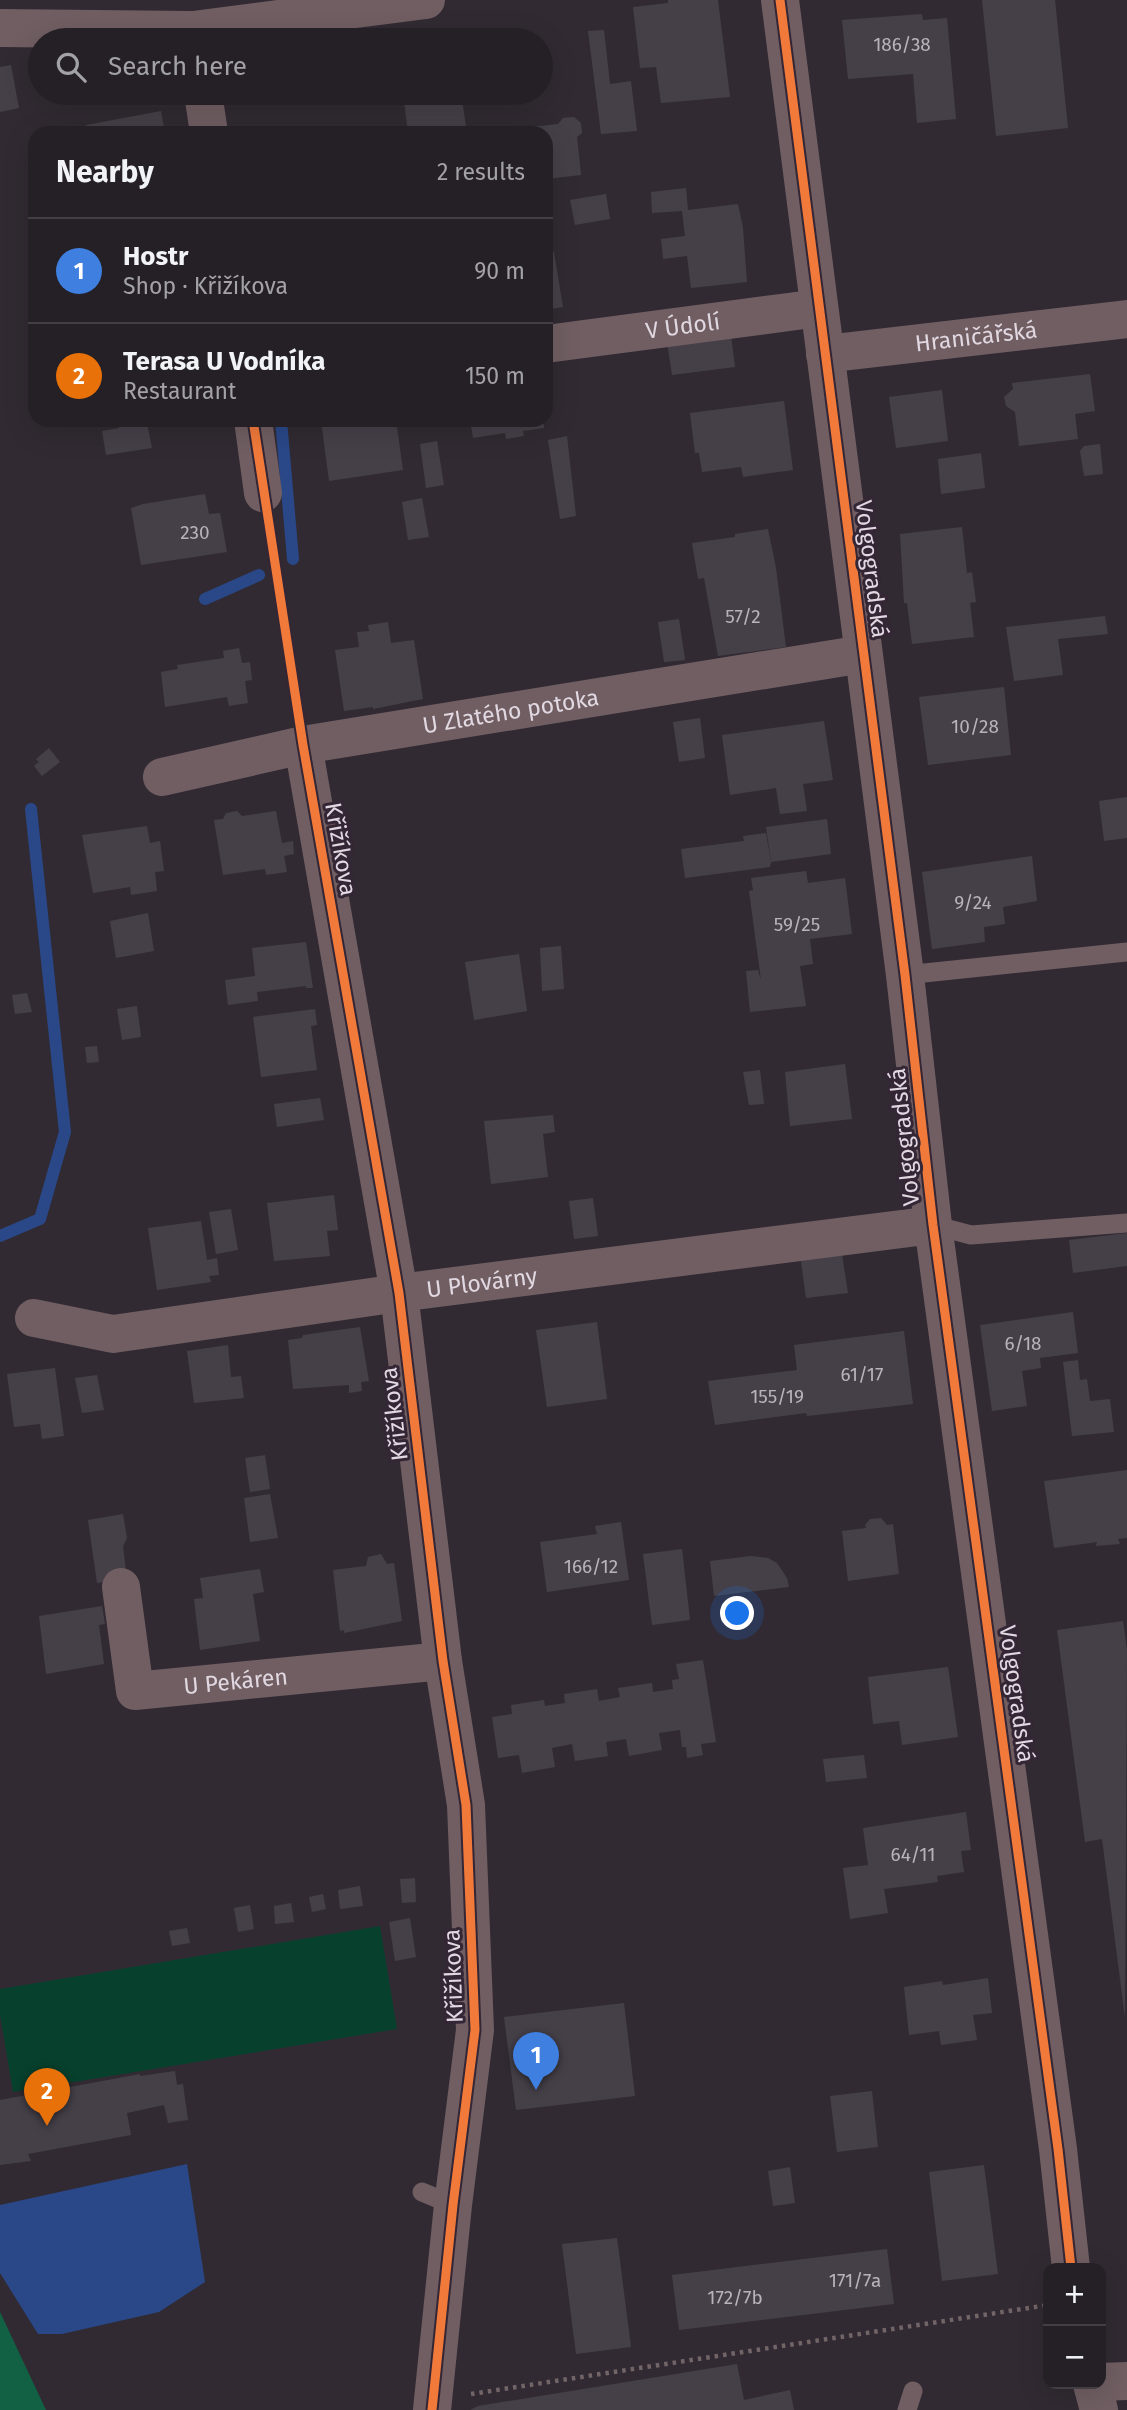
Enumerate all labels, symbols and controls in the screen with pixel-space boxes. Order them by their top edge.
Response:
search box [28,28,553,105]
house number: 186/38 [873,33,931,56]
icon: search [52,48,90,86]
text: Search here [108,51,247,82]
text: Nearby [56,154,154,190]
text: 2 results [437,158,525,186]
text: Hostr [123,241,189,272]
text: 1 [74,257,84,285]
text: 90 m [474,257,525,285]
text: Shop · Křižíkova [123,272,288,300]
street label: V Údolí [644,307,722,345]
street label: Hraničářská [913,316,1039,357]
text: Terasa U Vodníka [123,346,325,377]
text: 2 [73,362,85,390]
text: 150 m [465,362,525,390]
text: Restaurant [123,377,236,405]
street label: Volgogradská [850,499,894,639]
house number: 230 [180,521,210,544]
house number: 57/2 [725,605,761,628]
street label: U Zlatého potoka [421,683,601,739]
house number: 10/28 [951,715,999,738]
street label: Křižíkova [319,800,363,898]
house number: 9/24 [954,891,992,914]
house number: 59/25 [774,913,820,936]
street label: Volgogradská [883,1067,925,1207]
street label: U Plovárny [425,1261,540,1303]
house number: 6/18 [1004,1332,1042,1355]
house number: 61/17 [841,1363,883,1386]
street label: Křižíkova [374,1366,414,1462]
house number: 155/19 [750,1385,804,1408]
house number: 166/12 [564,1555,618,1578]
your location [720,1596,754,1630]
street label: Volgogradská [994,1624,1040,1764]
street label: U Pekáren [182,1662,289,1700]
house number: 64/11 [891,1843,935,1866]
street label: Křižíkova [437,1928,469,2024]
pin: 1 [513,2032,559,2090]
pin: 2 [24,2068,70,2126]
map controls [1043,2263,1106,2389]
button: + [1043,2263,1106,2326]
house number: 171/7a [829,2269,881,2292]
house number: 172/7b [707,2286,763,2309]
button: − [1043,2326,1106,2389]

